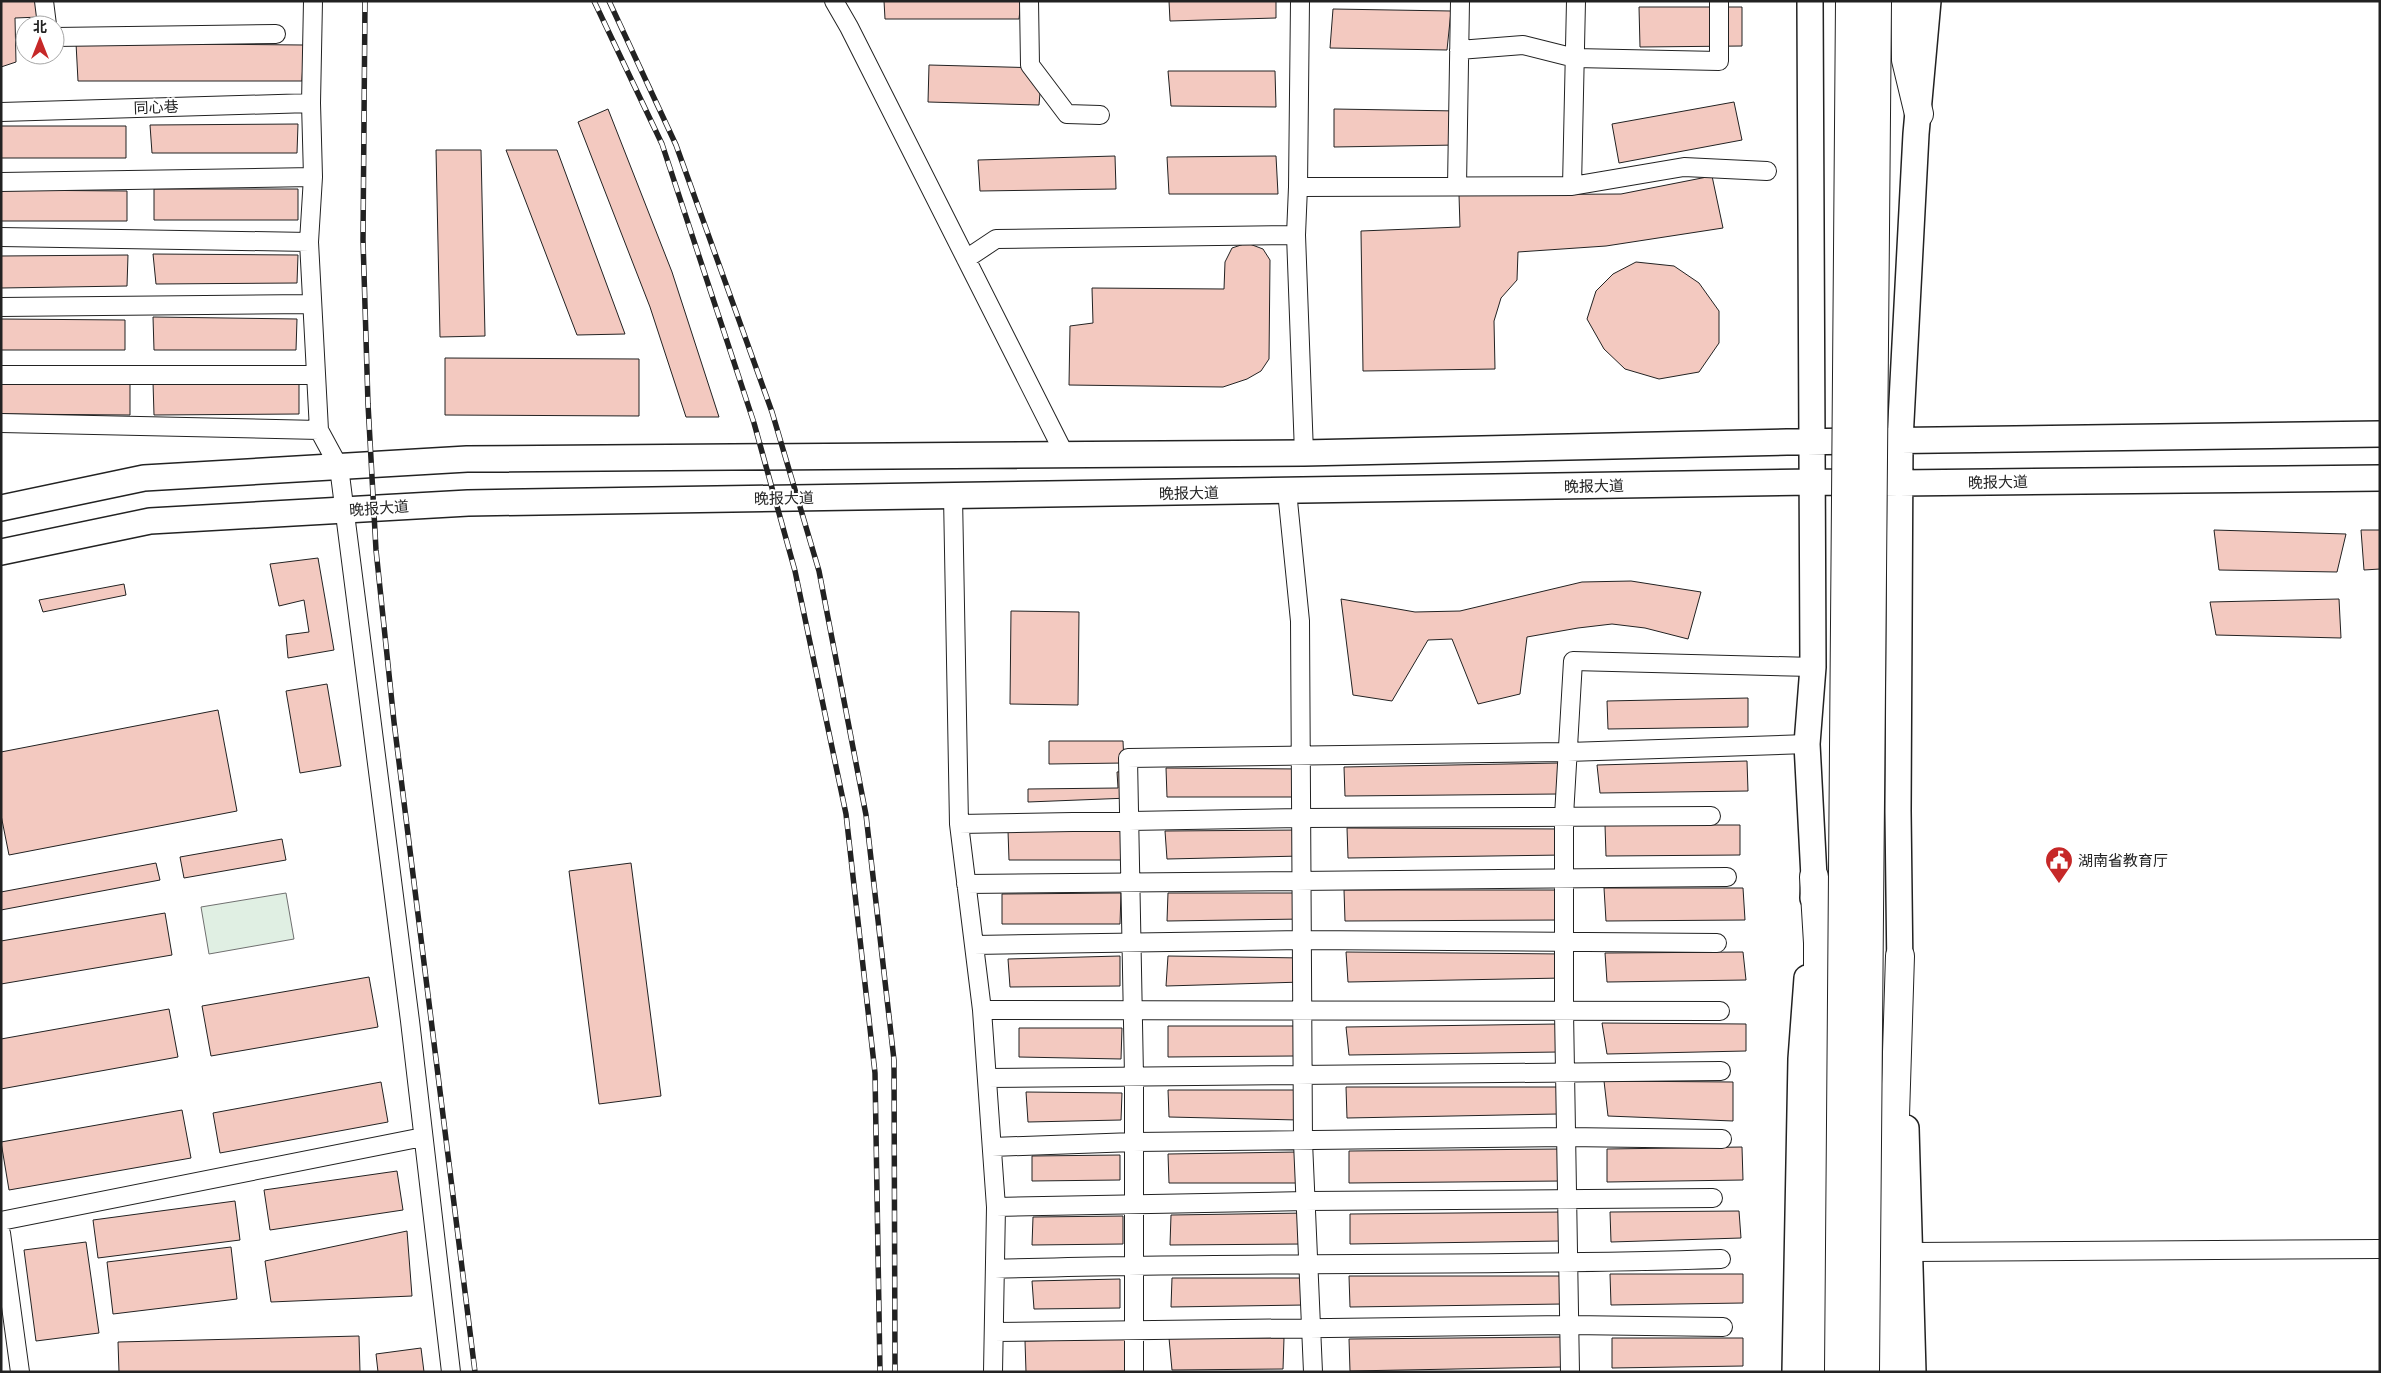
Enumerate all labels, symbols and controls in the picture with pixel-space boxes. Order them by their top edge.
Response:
north arrow [15,15,65,65]
text: 北 [33,18,47,36]
street label: 同心巷 [133,97,179,117]
street label: 晚报大道 [1968,472,2028,492]
street label: 晚报大道 [1564,476,1624,496]
street label: 晚报大道 [1159,483,1219,503]
street label: 晚报大道 [754,488,814,508]
street label: 晚报大道 [348,496,410,520]
public building icon: 湖南省教育厅 [2044,845,2074,884]
place label: 湖南省教育厅 [2078,851,2168,870]

